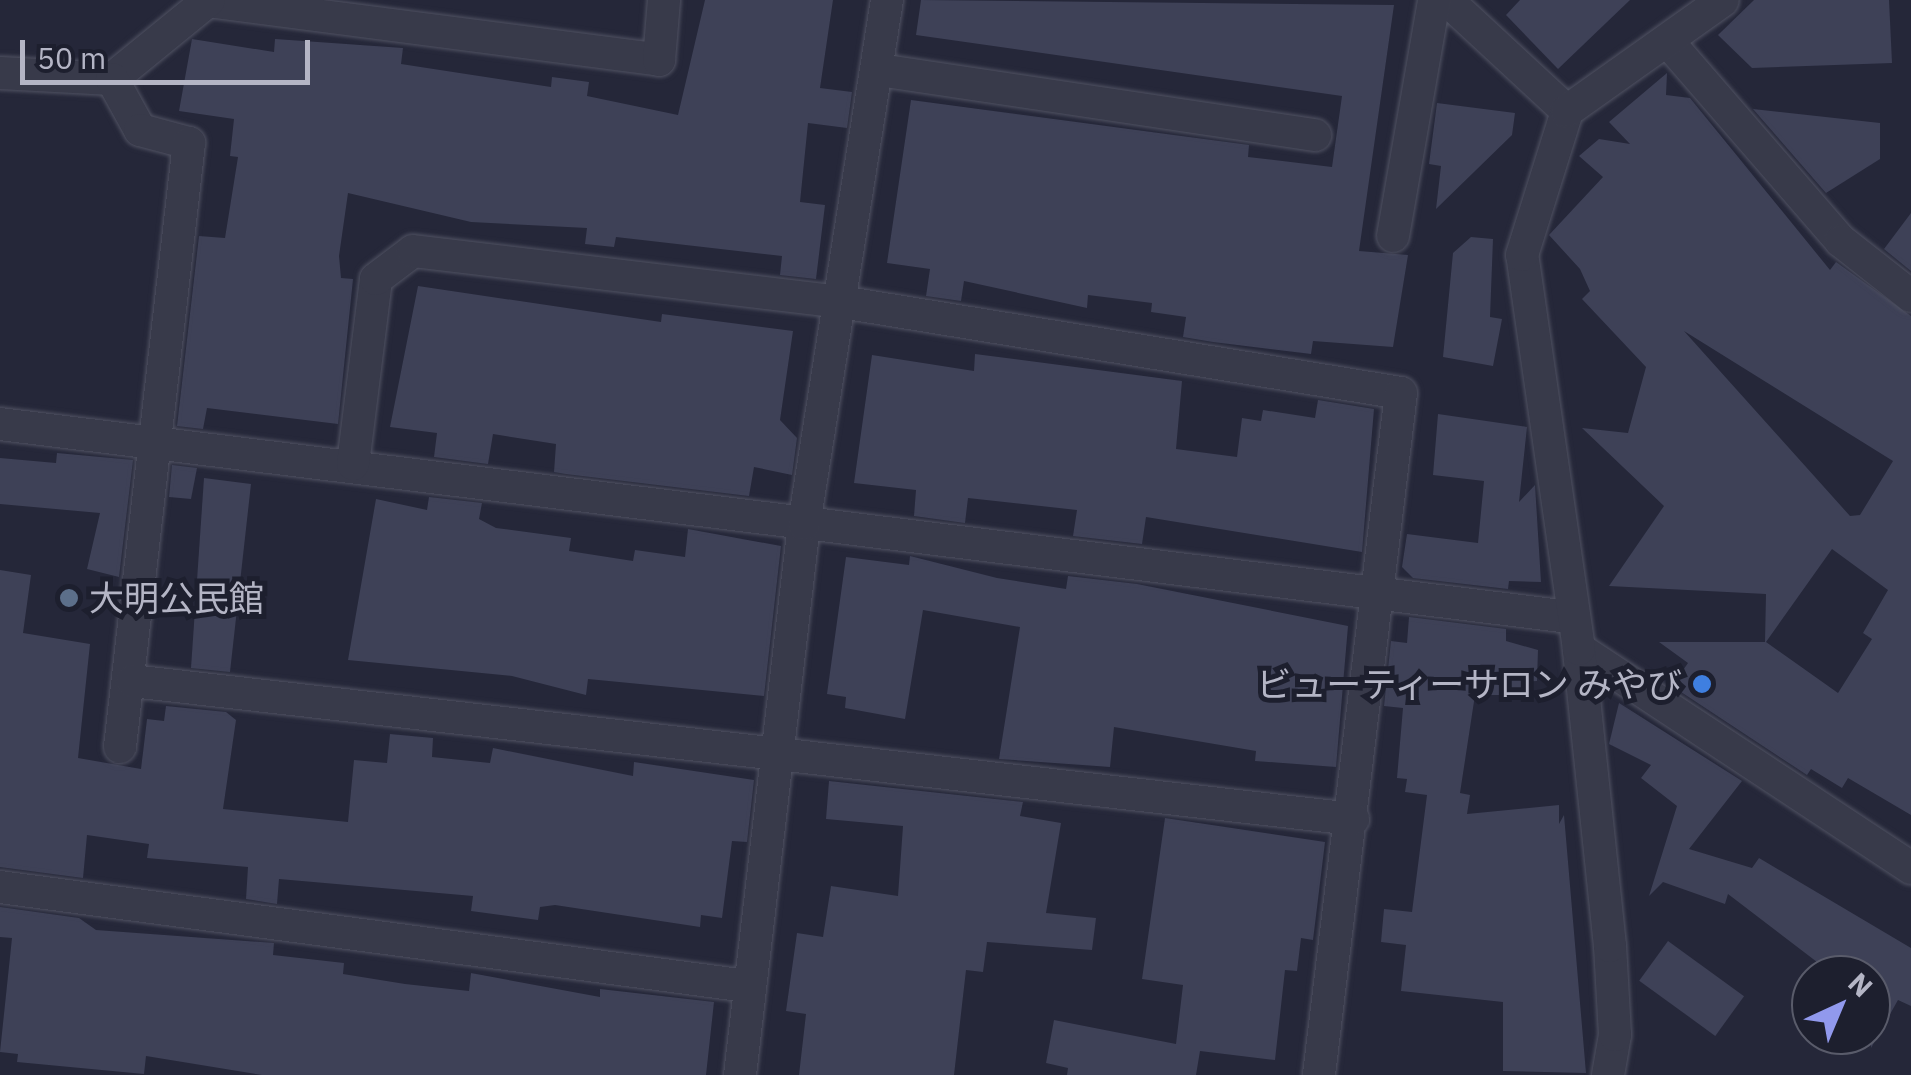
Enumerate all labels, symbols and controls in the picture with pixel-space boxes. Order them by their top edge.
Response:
scale bar [25,20,315,82]
text: 50 m [37,38,106,77]
place label: 大明公民館 [89,577,264,619]
marker: 大明公民館 [58,587,80,609]
place label: ビューティーサロン みやび [1254,663,1682,705]
marker: ビューティーサロン みやび [1691,673,1713,695]
north arrow [1791,955,1891,1055]
text: N [1841,964,1881,1005]

